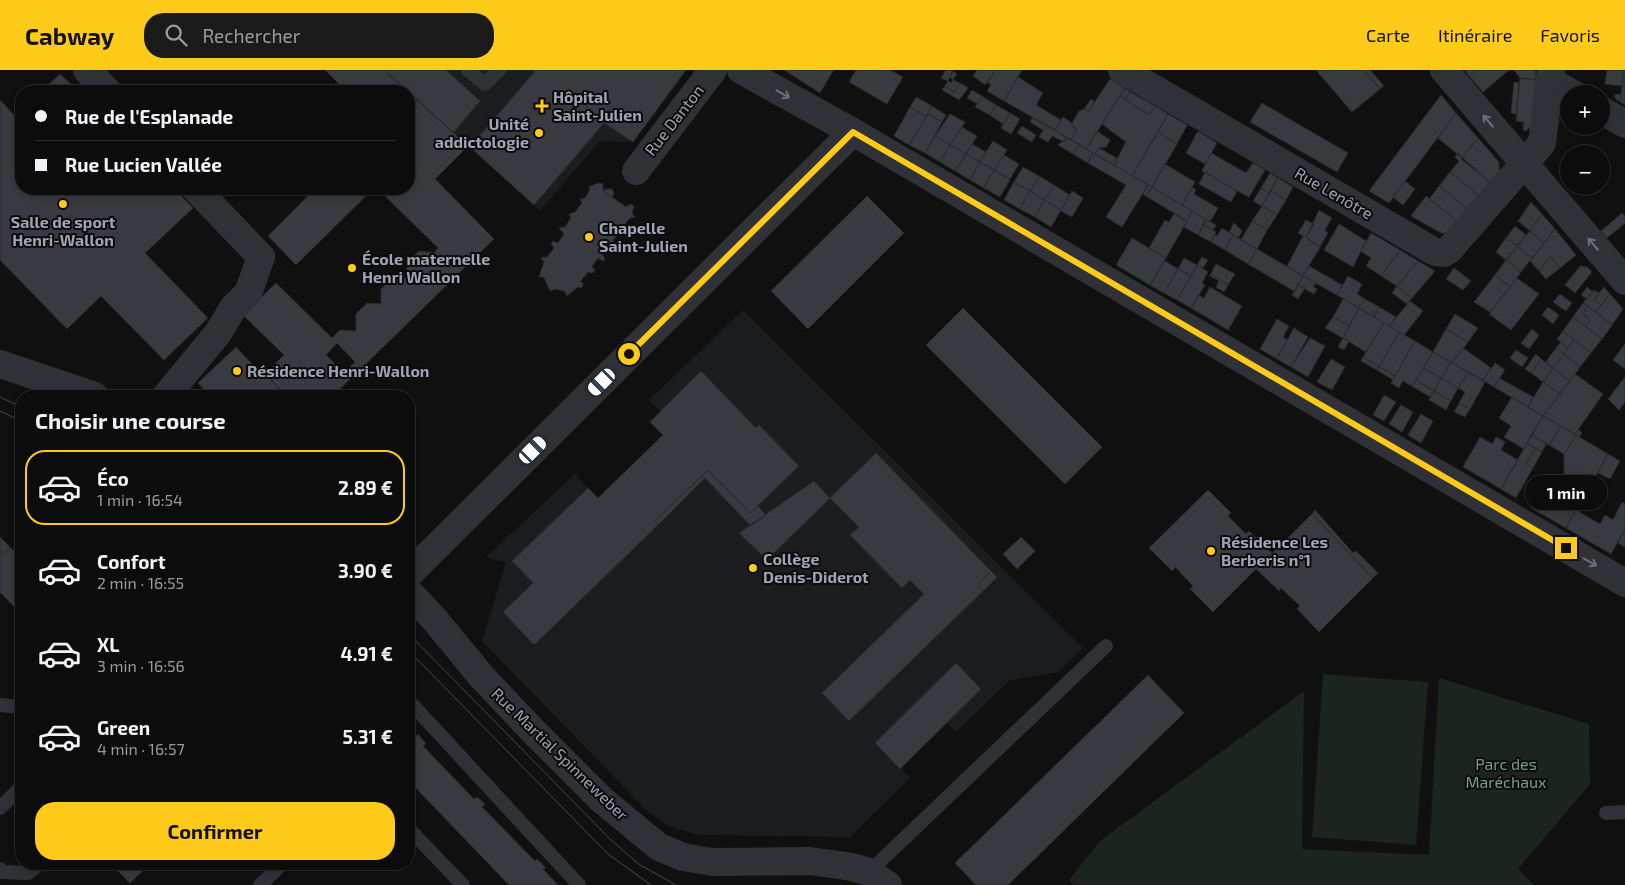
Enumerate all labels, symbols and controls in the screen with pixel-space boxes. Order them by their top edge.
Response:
search box [144,13,494,58]
text: Cabway [25,21,114,50]
icon: search [162,21,190,49]
text: Rechercher [202,24,300,47]
text: Carte [1366,24,1410,46]
text: Itinéraire [1438,24,1512,46]
text: Favoris [1540,24,1600,46]
street label: Rue Danton [640,81,707,159]
map controls [1560,85,1610,195]
button: + [1560,85,1610,135]
place label: Hôpital Saint-Julien [553,87,642,124]
one-way arrow [776,89,790,99]
marker: Hôpital Saint-Julien [535,99,549,113]
text: Rue de l'Esplanade [65,105,233,128]
place label: Unité addictologie [435,114,529,151]
one-way arrow [1482,115,1493,128]
marker: Unité addictologie [533,127,545,139]
button: − [1560,145,1610,195]
text: Rue Lucien Vallée [65,153,222,176]
street label: Rue Lenôtre [1292,163,1377,223]
marker: Salle de sport Henri-Wallon [57,198,69,210]
place label: Salle de sport Henri-Wallon [11,212,116,249]
place label: Chapelle Saint-Julien [599,218,688,255]
marker: Chapelle Saint-Julien [583,231,595,243]
one-way arrow [1588,238,1599,251]
place label: École maternelle Henri Wallon [362,249,490,286]
marker: École maternelle Henri Wallon [346,262,358,274]
route start [618,343,640,365]
place label: Résidence Henri-Wallon [247,361,430,380]
marker: Résidence Henri-Wallon [231,365,243,377]
car [586,366,617,398]
text: Choisir une course [35,407,226,433]
car [517,434,548,466]
icon: car [37,465,82,510]
text: Éco [97,467,129,490]
text: 2.89 € [338,476,393,499]
callout: 1 min [1525,476,1607,510]
text: 1 min [1547,483,1585,502]
text: 1 min · 16:54 [97,490,183,509]
place label: Résidence Les Berberis n°1 [1221,532,1328,569]
route end [1555,537,1577,559]
marker: Résidence Les Berberis n°1 [1205,545,1217,557]
icon: car [37,548,82,593]
place label: Collège Denis-Diderot [763,549,869,586]
text: Confort [97,550,165,573]
one-way arrow [1583,558,1597,568]
text: 3.90 € [338,559,393,582]
marker: Collège Denis-Diderot [747,562,759,574]
text: 2 min · 16:55 [97,573,184,592]
icon: car [37,631,82,676]
text: XL [97,633,119,656]
text: 4.91 € [341,642,393,665]
text: 3 min · 16:56 [97,656,185,675]
street label: Rue Martial Spinneweber [488,683,633,824]
icon: car [37,714,82,759]
text: Green [97,716,150,739]
text: 5.31 € [343,725,393,748]
text: 4 min · 16:57 [97,739,185,758]
park label: Parc des Maréchaux [1465,754,1547,791]
button: Confirmer [35,802,395,860]

